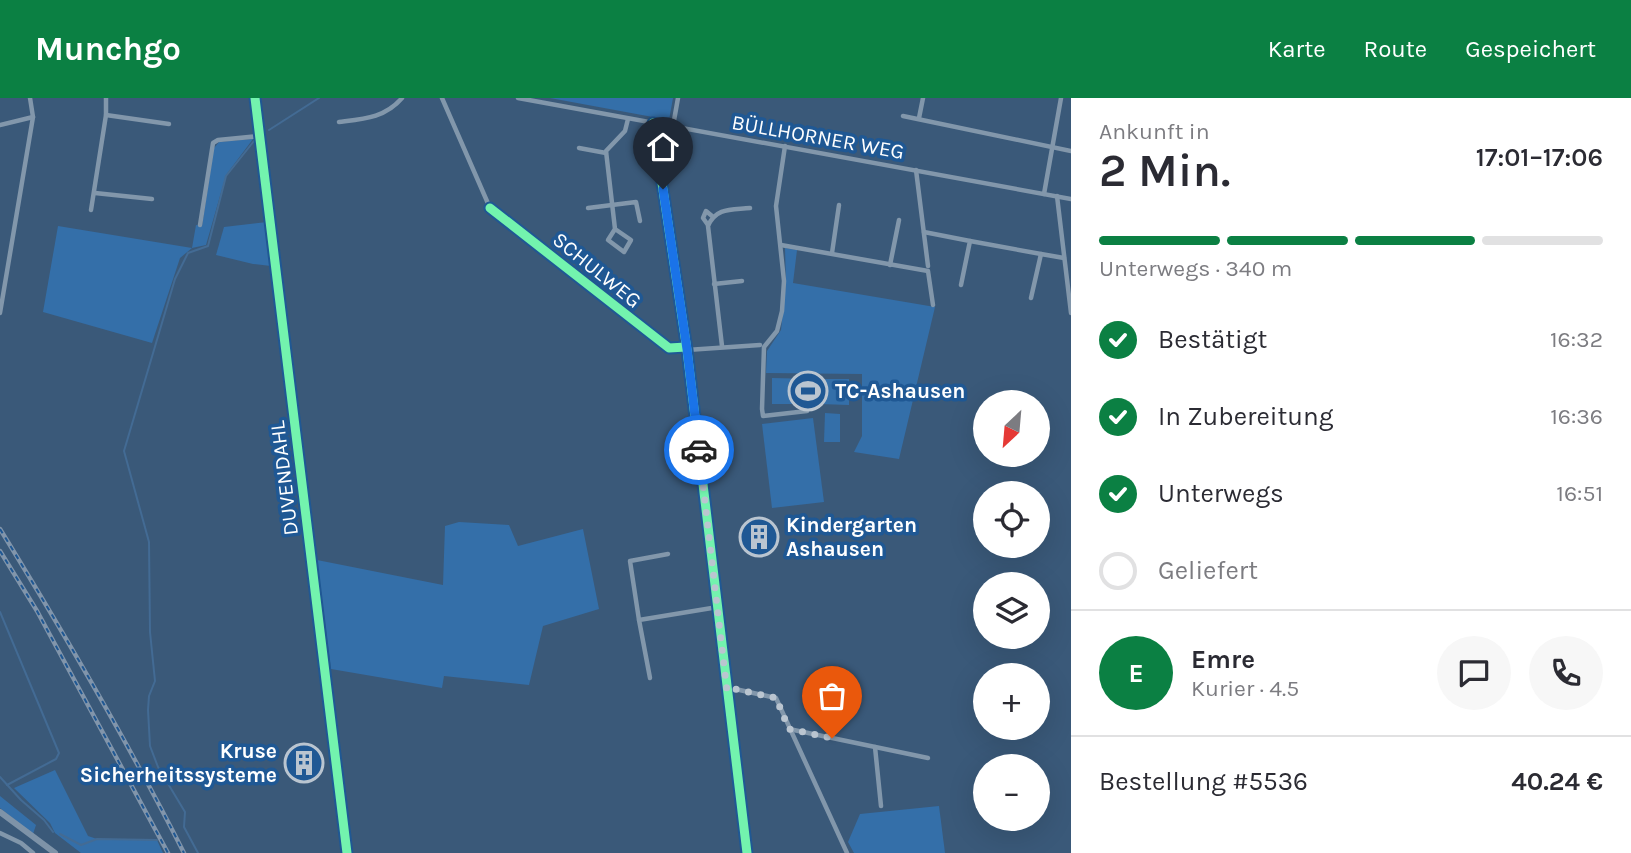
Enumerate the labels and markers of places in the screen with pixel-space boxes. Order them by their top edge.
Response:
pin [633,117,693,189]
sports icon: TC-Ashausen [787,370,829,412]
place label: TC-Ashausen [835,379,965,403]
place label: Kindergarten Ashausen [786,513,917,561]
building icon: Kindergarten Ashausen [738,516,780,558]
pin [802,666,862,738]
place label: Kruse Sicherheitssysteme [80,739,277,787]
building icon: Kruse Sicherheitssysteme [283,742,325,784]

